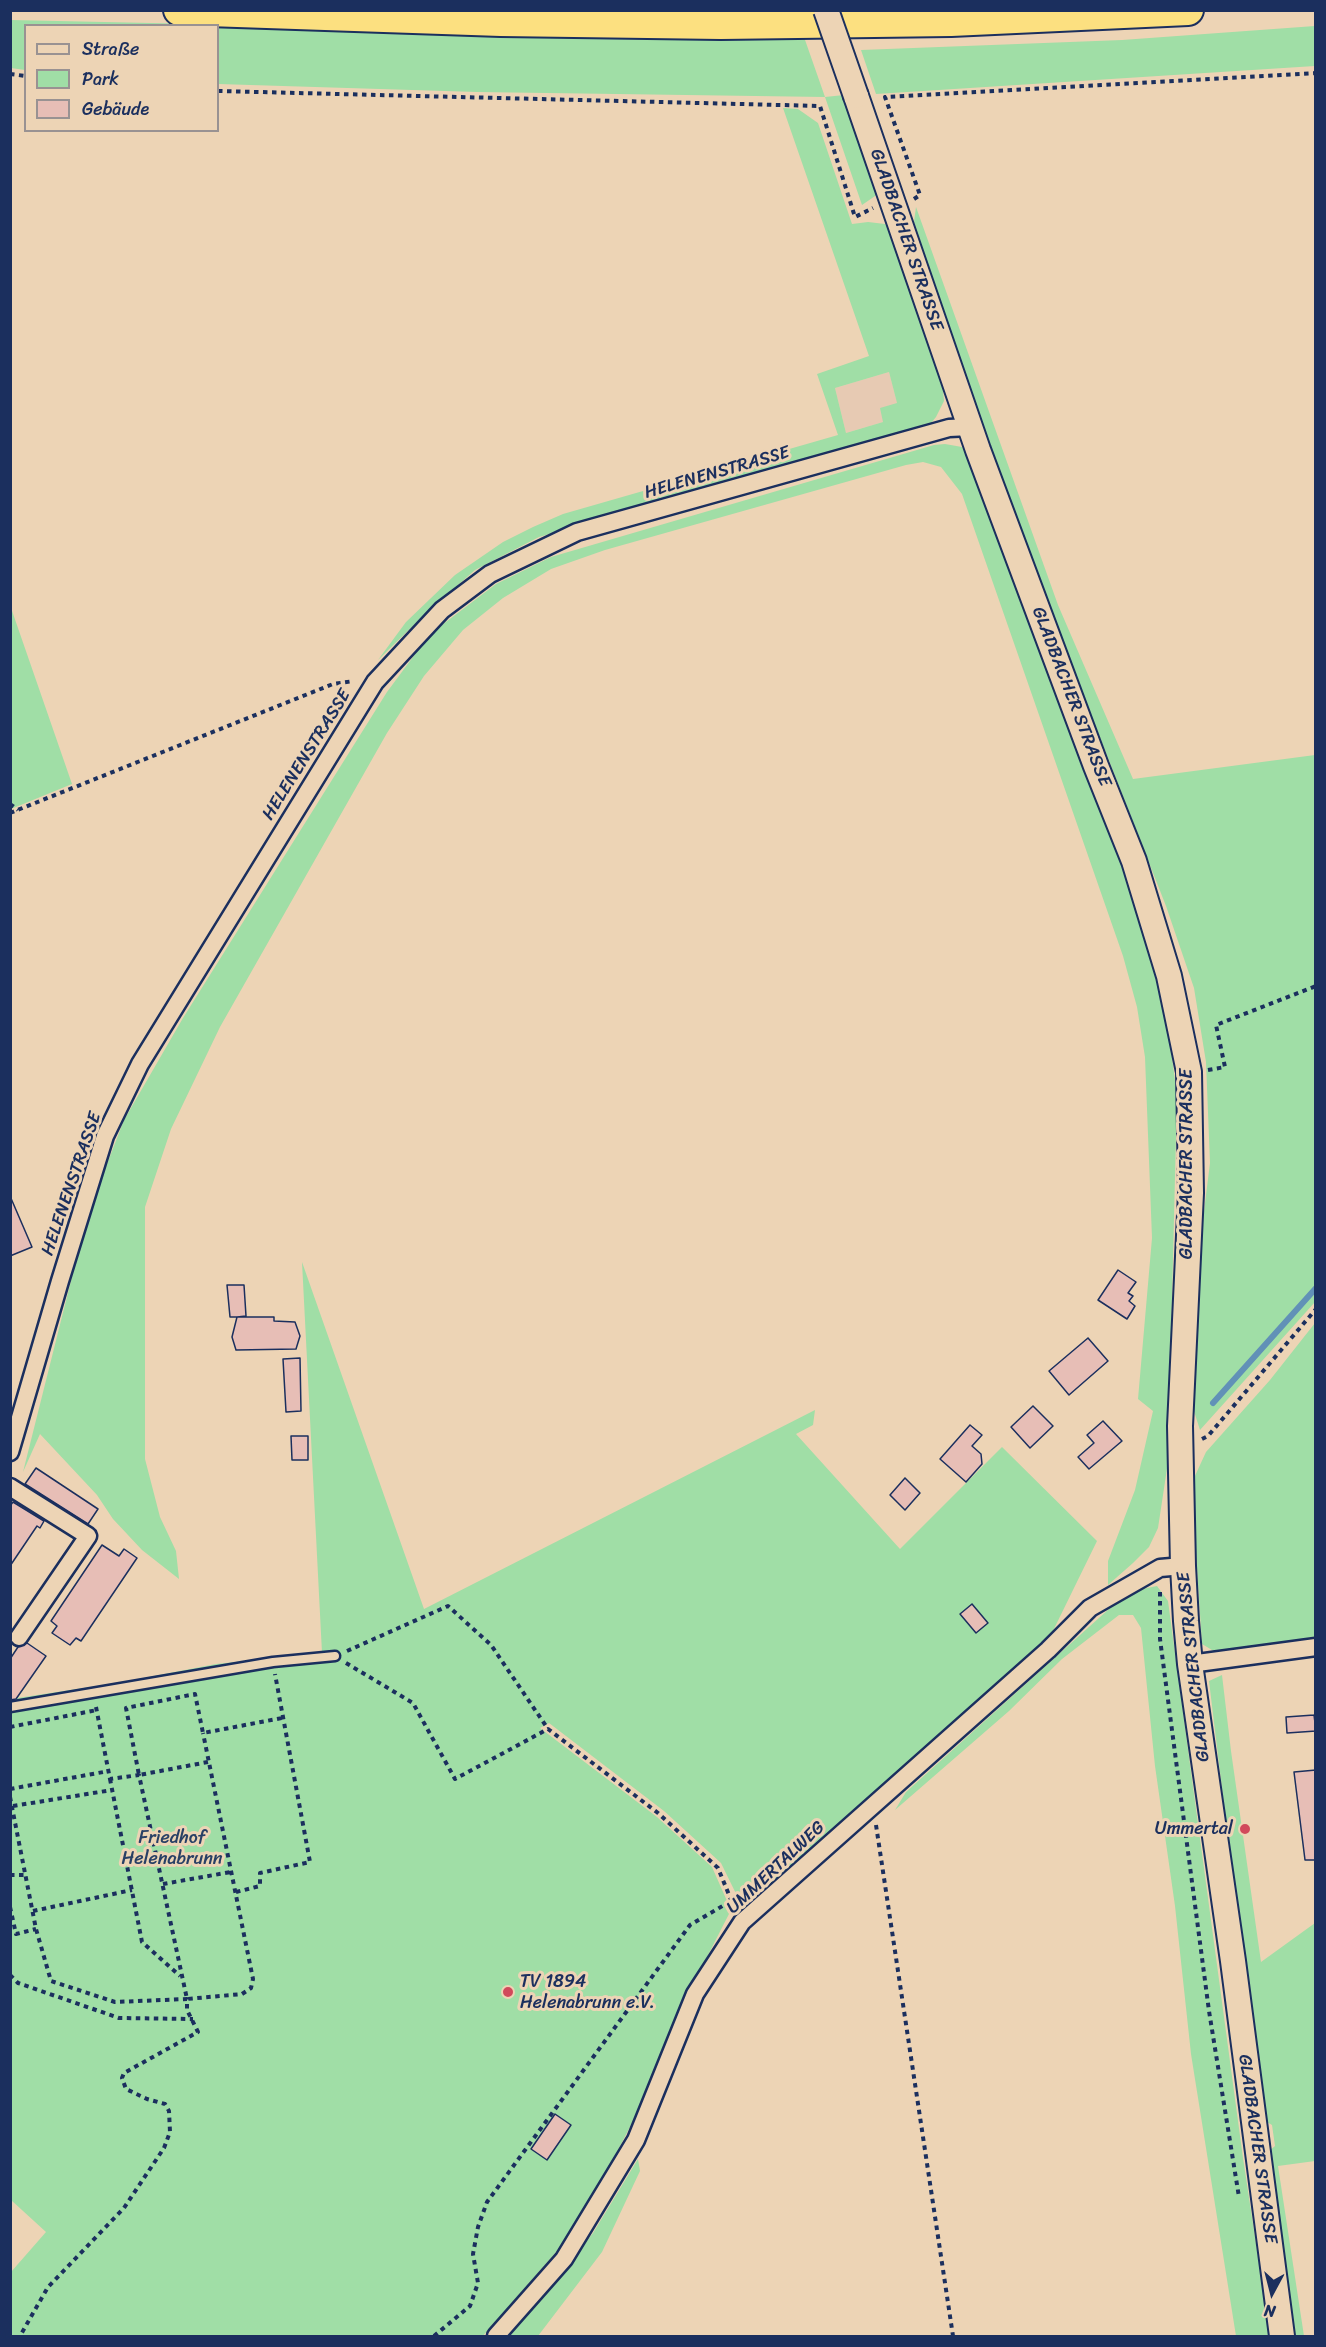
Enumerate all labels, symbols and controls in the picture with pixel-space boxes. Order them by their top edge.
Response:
legend [24,24,219,132]
text: Straße [82,33,139,65]
text: Park [82,63,119,95]
text: Gebäude [82,93,149,125]
street label: GLADBACHER STRASSE [865,146,947,334]
street label: HELENENSTRASSE [642,442,792,504]
street label: GLADBACHER STRASSE [1027,604,1115,790]
street label: HELENENSTRASSE [258,686,356,824]
street label: GLADBACHER STRASSE [1176,1069,1198,1259]
street label: HELENENSTRASSE [37,1110,107,1258]
street label: GLADBACHER STRASSE [1173,1571,1215,1763]
street label: UMMERTALWEG [722,1817,830,1919]
place label: Ummertal [1155,1818,1233,1840]
marker: Ummertal [1238,1822,1252,1836]
park label: Friedhof Helenabrunn [121,1827,223,1870]
place label: TV 1894 Helenabrunn e.V. [520,1971,655,2014]
marker: TV 1894 Helenabrunn e.V. [501,1985,515,1999]
street label: GLADBACHER STRASSE [1233,2053,1281,2245]
north arrow [1242,2263,1302,2323]
text: N [1262,2296,1277,2326]

